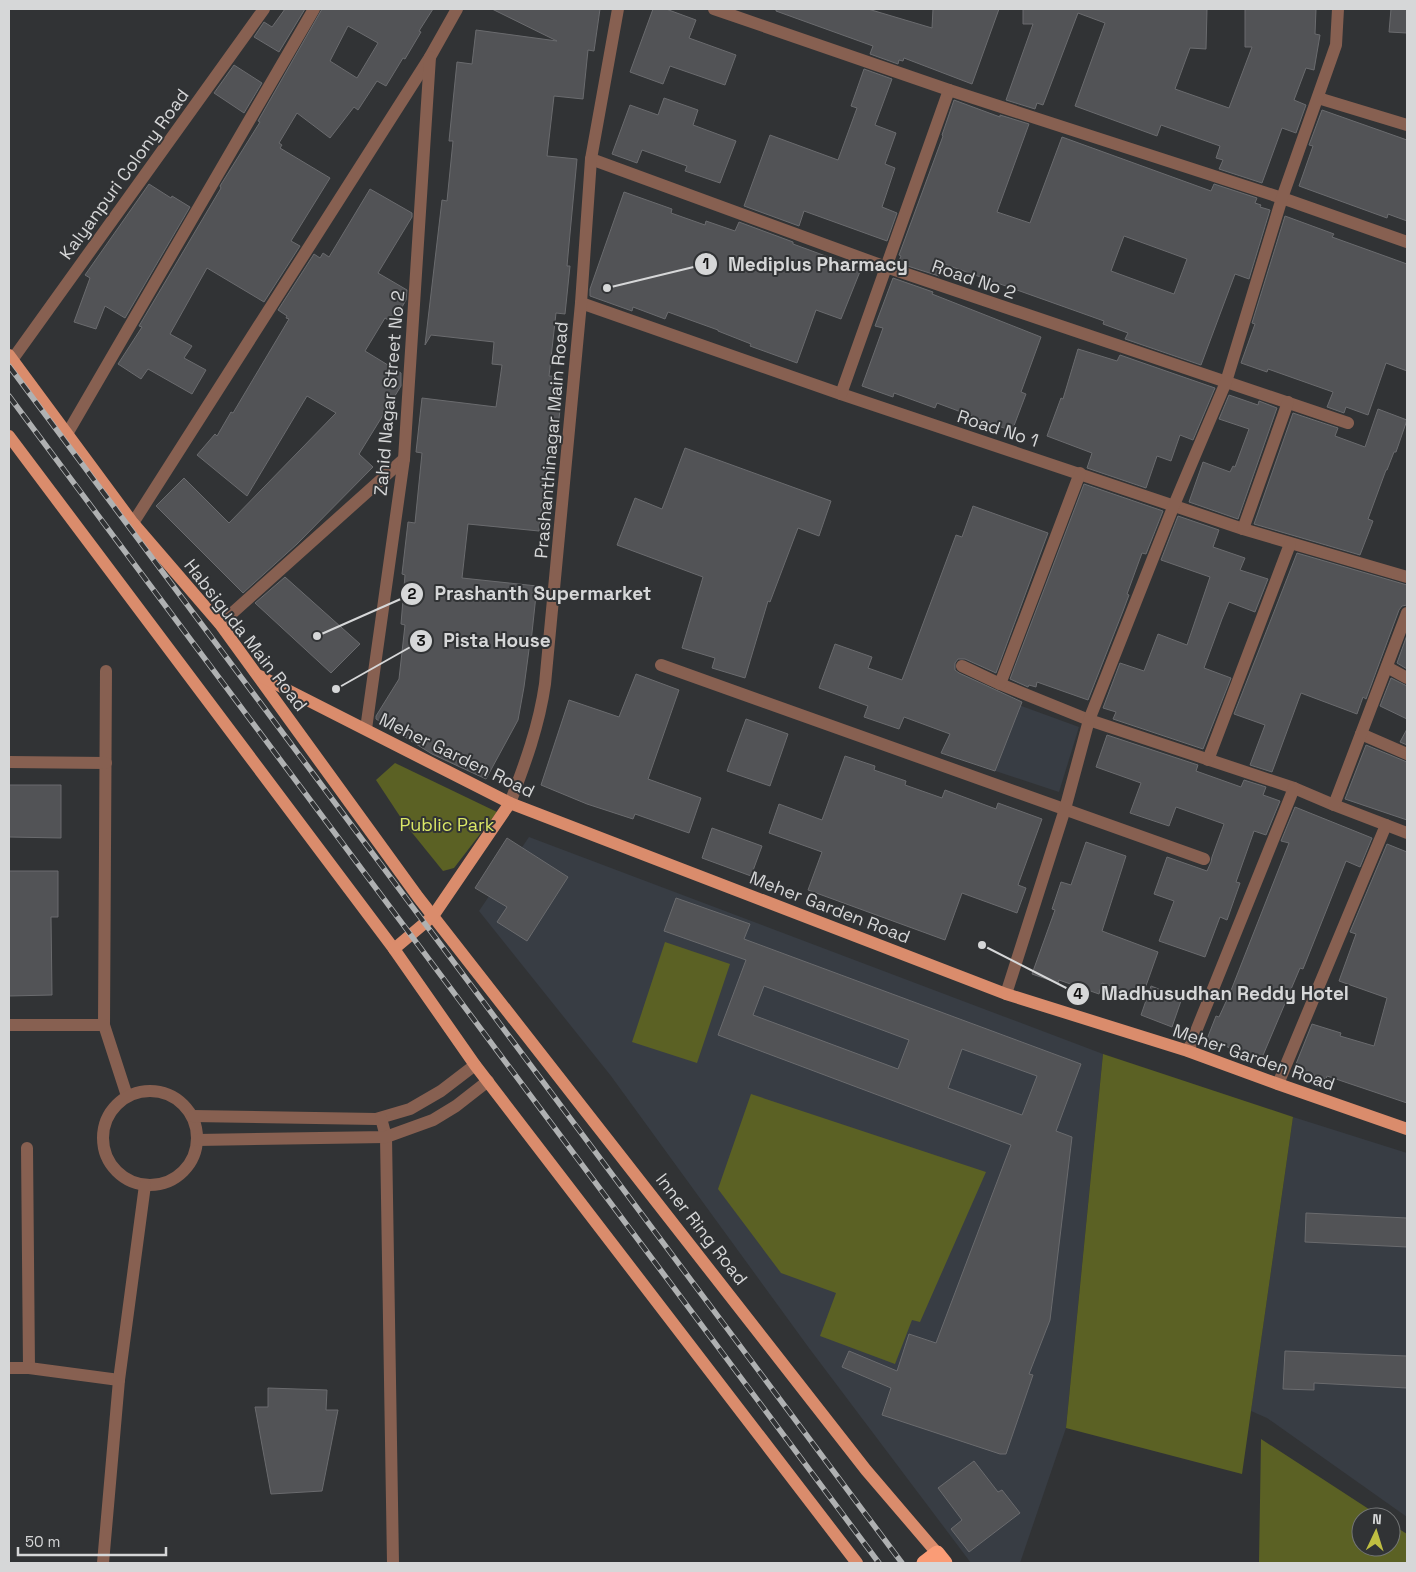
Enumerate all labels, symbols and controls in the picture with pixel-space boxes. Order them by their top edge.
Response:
street label: Kalyanpuri Colony Road [54,84,194,264]
callout: Mediplus Pharmacy [693,247,918,281]
text: Mediplus Pharmacy [728,252,908,277]
text: 1 [703,254,709,273]
street label: Road No 2 [929,254,1019,304]
street label: Zahid Nagar Street No 2 [369,289,409,497]
street label: Prashanthinagar Main Road [529,321,573,559]
street label: Road No 1 [954,404,1042,452]
street label: Habsiguda Main Road [179,554,313,716]
callout: Prashanth Supermarket [399,577,661,611]
text: Prashanth Supermarket [435,581,651,606]
text: 2 [408,584,417,603]
callout: Pista House [409,624,561,658]
text: Pista House [443,628,551,653]
text: 3 [416,631,426,650]
street label: Meher Garden Road [376,707,538,803]
park label: Public Park [399,813,495,836]
street label: Meher Garden Road [746,866,914,948]
callout: Madhusudhan Reddy Hotel [1066,977,1358,1011]
text: Madhusudhan Reddy Hotel [1101,981,1349,1006]
text: 4 [1073,984,1083,1003]
street label: Meher Garden Road [1170,1018,1338,1096]
street label: Inner Ring Road [651,1168,753,1290]
north arrow [1351,1507,1401,1557]
text: N [1372,1510,1382,1528]
scale bar [18,1524,165,1556]
text: 50 m [25,1532,60,1551]

